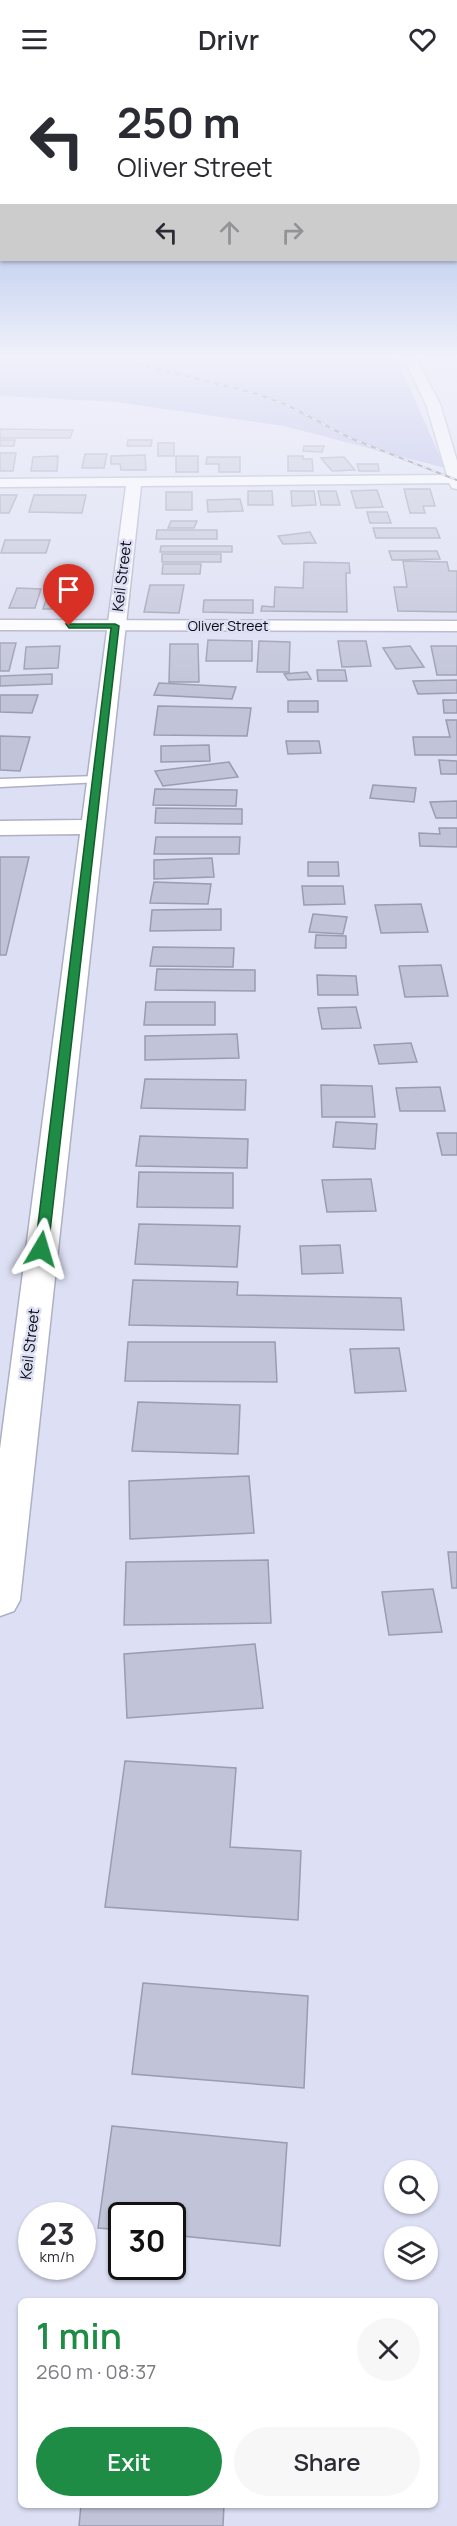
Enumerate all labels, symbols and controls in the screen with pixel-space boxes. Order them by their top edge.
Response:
text: Drivr [198,21,259,58]
icon: menu [18,23,51,56]
icon: heart [406,23,439,56]
text: 250 m [117,93,240,151]
icon: left [18,102,96,180]
text: Oliver Street [117,148,273,185]
icon: left [150,216,183,249]
icon: ahead [213,216,246,249]
icon: right [276,216,309,249]
street label: Keil Street [107,539,136,613]
pin [43,564,94,626]
icon: arrive [52,573,85,606]
street label: Oliver Street [188,616,269,635]
position arrow [9,1217,73,1281]
street label: Keil Street [15,1307,44,1381]
map controls [384,2160,438,2280]
button: search [384,2160,438,2214]
speed limit sign: 30 [108,2202,186,2280]
text: 23 [39,2213,75,2254]
button: layers [384,2226,438,2280]
text: km/h [40,2246,74,2267]
text: 1 min [36,2311,122,2360]
button: close [357,2318,420,2381]
text: 260 m · 08:37 [36,2358,156,2385]
button: Exit [36,2427,222,2496]
button: Share [234,2427,420,2496]

